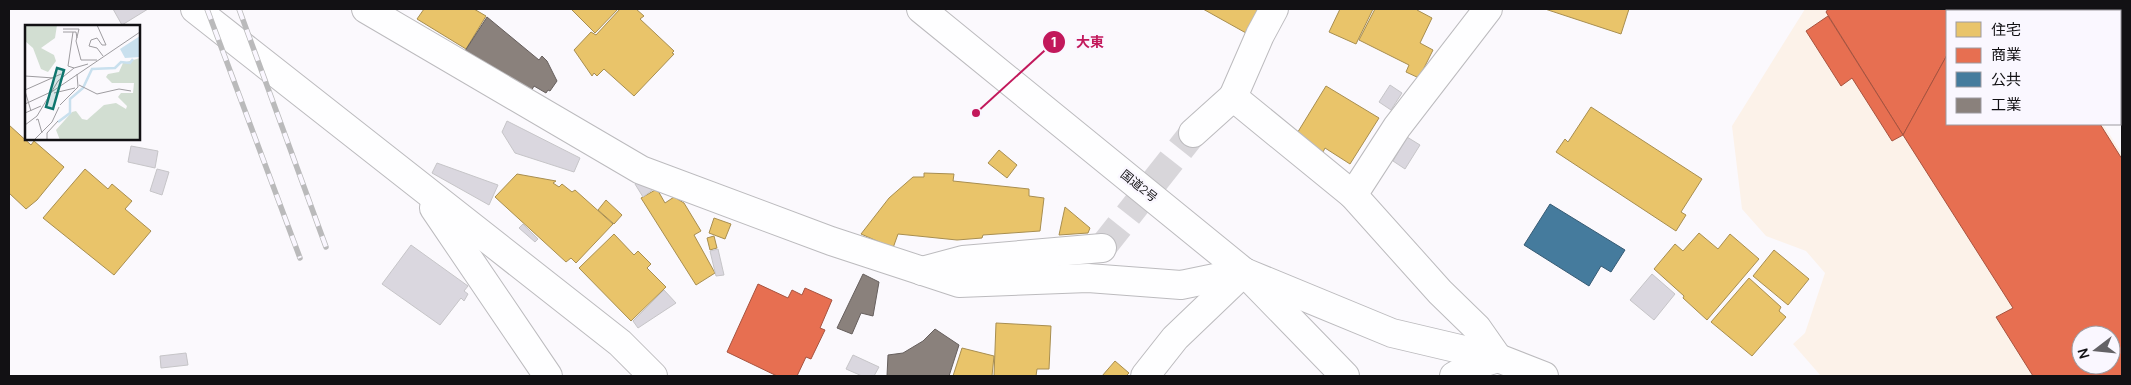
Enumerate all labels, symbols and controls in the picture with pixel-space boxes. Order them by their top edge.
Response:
legend [1946,10,2121,125]
text: 住宅 [1991,19,2021,40]
inset map [25,25,140,140]
callout: 大東 [1041,27,1114,56]
text: 1 [1051,31,1057,52]
text: 大東 [1076,32,1104,51]
text: 商業 [1991,44,2021,65]
text: 公共 [1991,69,2021,90]
text: 工業 [1991,94,2021,115]
street label: 国道2号 [1117,166,1161,206]
north arrow [2071,325,2121,375]
text: N [2073,346,2094,361]

